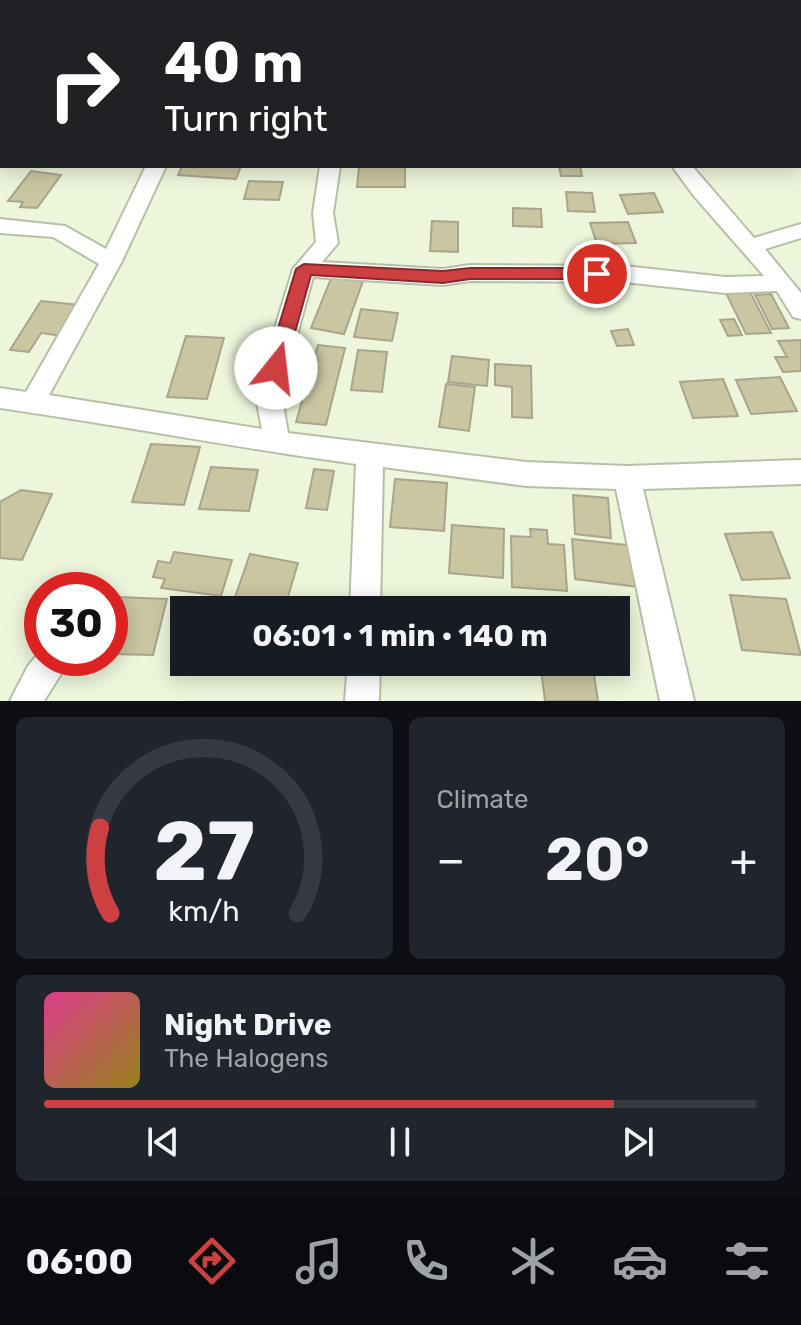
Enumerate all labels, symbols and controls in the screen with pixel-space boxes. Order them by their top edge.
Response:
text: 40 m [164,30,304,96]
icon: right [32,32,136,136]
text: Turn right [164,97,328,140]
pin [563,240,631,308]
icon: arrive [575,252,619,296]
position arrow [234,326,318,410]
speed limit sign: 30 [24,572,128,676]
text: 06:01 · 1 min · 140 m [252,618,548,654]
text: Climate [437,784,529,815]
text: 27 [153,802,255,901]
text: 20° [545,824,650,895]
text: − [437,834,465,886]
text: + [730,834,757,886]
text: km/h [169,894,240,928]
text: Night Drive [164,1007,332,1043]
text: The Halogens [164,1043,329,1074]
icon: previous [141,1120,185,1164]
icon: pause [378,1120,422,1164]
icon: next [616,1120,660,1164]
icon: directions [184,1233,240,1289]
icon: music [291,1233,347,1289]
icon: phone [398,1233,454,1289]
icon: climate [505,1233,561,1289]
icon: car [612,1233,668,1289]
icon: filters [719,1233,775,1289]
text: 06:00 [26,1240,133,1283]

